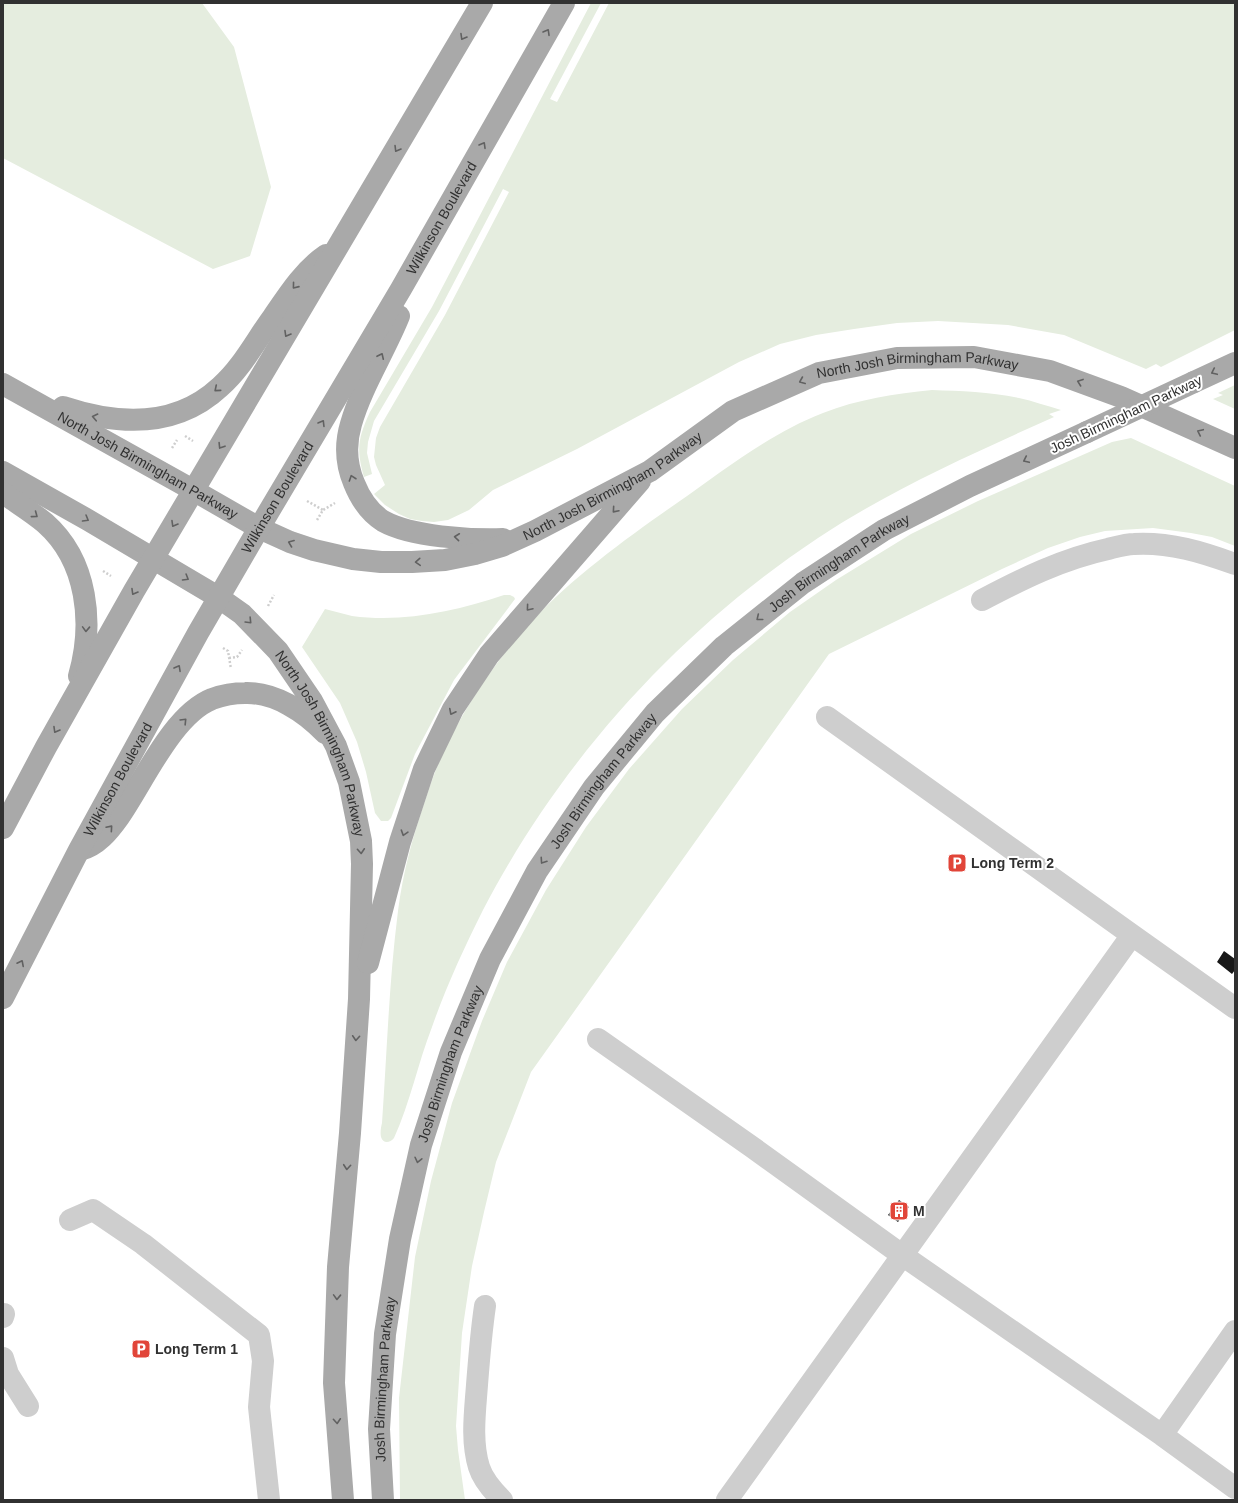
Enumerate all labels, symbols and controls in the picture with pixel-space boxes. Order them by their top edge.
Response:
one-way arrow [543,29,550,36]
one-way arrow [460,33,467,40]
one-way arrow [479,142,486,150]
one-way arrow [394,145,401,152]
street label: Wilkinson Boulevard [403,159,480,277]
one-way arrow [293,281,300,288]
one-way arrow [284,330,292,337]
street label: North Josh Birmingham Parkway [815,349,1020,381]
one-way arrow [376,352,384,360]
one-way arrow [1211,367,1219,375]
street label: Josh Birmingham Parkway [1048,372,1204,456]
one-way arrow [798,376,806,384]
one-way arrow [1076,378,1083,386]
one-way arrow [215,385,222,392]
street label: North Josh Birmingham Parkway [55,408,241,522]
one-way arrow [92,413,98,421]
one-way arrow [317,420,325,427]
street label: North Josh Birmingham Parkway [520,428,705,543]
one-way arrow [1196,429,1204,437]
street label: Wilkinson Boulevard [238,439,317,556]
one-way arrow [218,442,225,449]
one-way arrow [1023,455,1031,463]
one-way arrow [348,475,357,482]
one-way arrow [612,506,619,513]
one-way arrow [31,510,38,517]
street label: Josh Birmingham Parkway [765,510,912,615]
one-way arrow [82,514,89,521]
one-way arrow [171,520,178,527]
one-way arrow [454,533,460,542]
one-way arrow [287,539,294,547]
one-way arrow [415,557,421,566]
one-way arrow [182,573,189,581]
one-way arrow [131,588,138,596]
one-way arrow [526,603,533,611]
one-way arrow [756,614,763,621]
one-way arrow [244,616,252,624]
one-way arrow [82,626,91,632]
street label: North Josh Birmingham Parkway [272,648,368,838]
one-way arrow [174,665,181,673]
one-way arrow [449,708,457,716]
street label: Josh Birmingham Parkway [547,710,660,852]
one-way arrow [179,718,186,726]
street label: Wilkinson Boulevard [80,720,155,839]
one-way arrow [53,726,60,733]
one-way arrow [106,826,113,833]
one-way arrow [400,829,408,836]
one-way arrow [357,848,366,854]
parking icon: Long Term 2 [946,852,968,874]
place label: Long Term 2 [971,855,1054,871]
one-way arrow [541,857,548,864]
one-way arrow [16,960,24,968]
street label: Josh Birmingham Parkway [414,983,486,1144]
one-way arrow [352,1035,361,1041]
one-way arrow [414,1157,422,1163]
one-way arrow [343,1164,352,1170]
building icon: M [888,1200,910,1222]
place label: M [913,1203,925,1219]
one-way arrow [333,1294,341,1300]
street label: Josh Birmingham Parkway [371,1296,399,1462]
parking icon: Long Term 1 [130,1338,152,1360]
place label: Long Term 1 [155,1341,238,1357]
one-way arrow [333,1418,342,1424]

